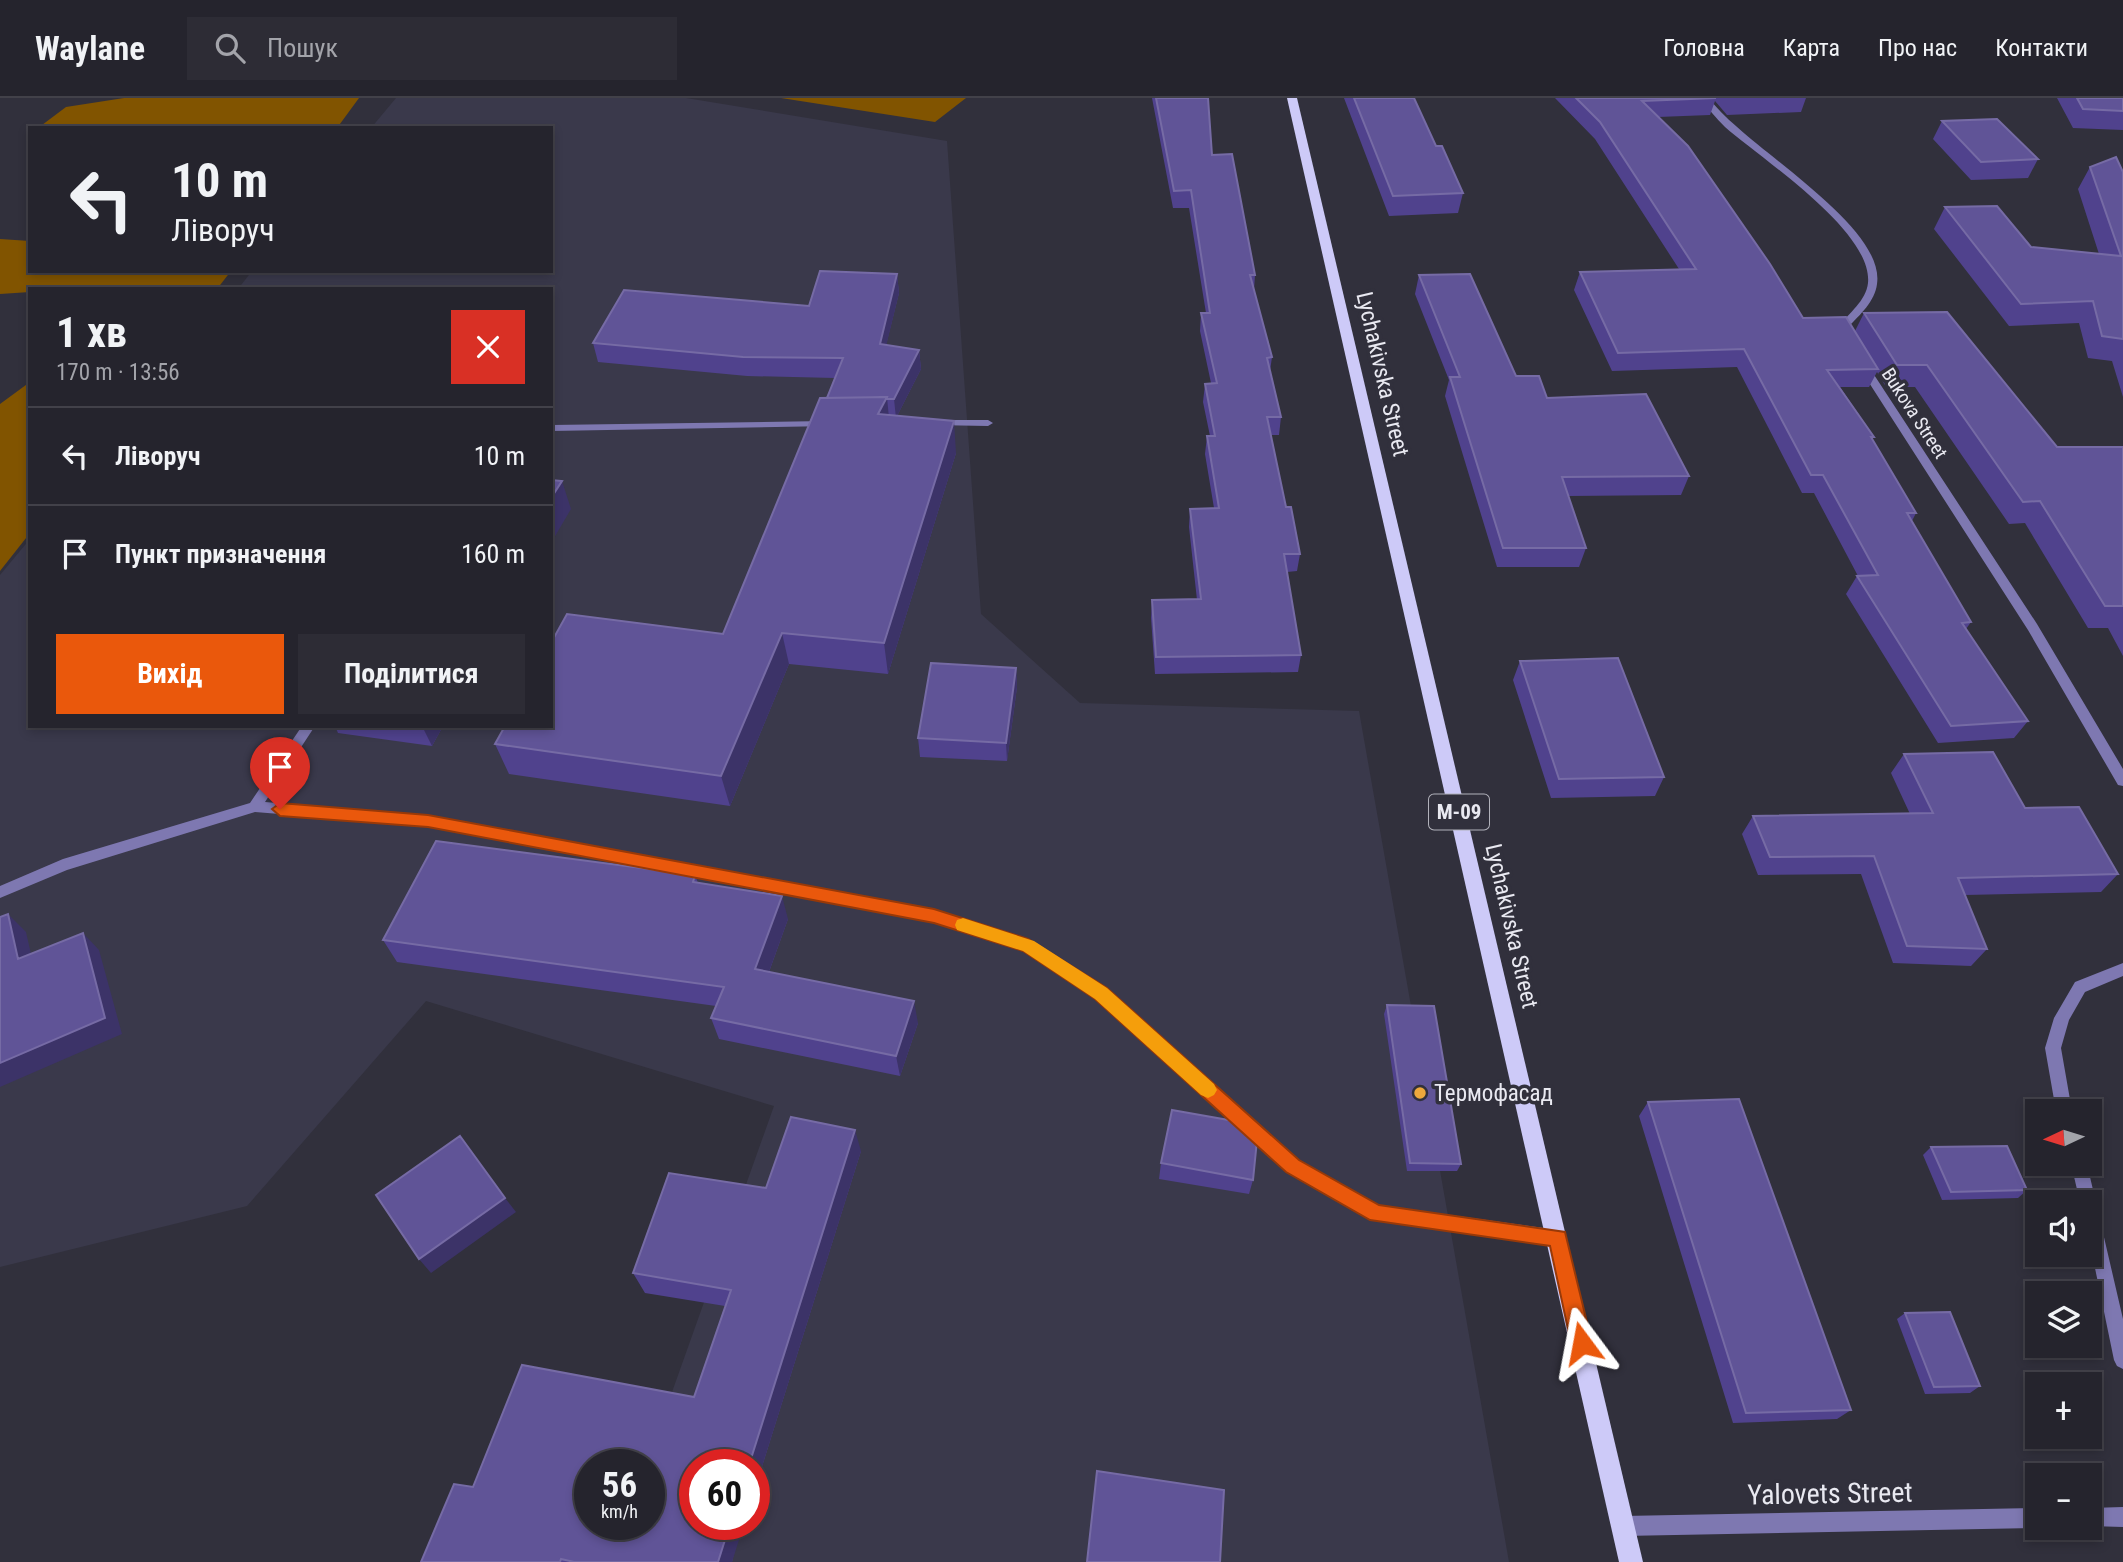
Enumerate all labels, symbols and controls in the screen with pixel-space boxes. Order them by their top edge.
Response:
search box [187,17,677,80]
text: Waylane [35,29,145,68]
icon: search [211,29,249,67]
text: Пошук [267,33,338,63]
text: Головна [1663,34,1745,62]
text: Карта [1783,34,1840,62]
text: Про нас [1878,34,1957,62]
text: Контакти [1995,34,2088,62]
text: 10 m [171,152,268,209]
icon: left [56,154,147,245]
text: Ліворуч [171,211,275,249]
street label: Lychakivska Street [1350,289,1415,459]
text: 1 хв [56,308,127,357]
button: close [451,310,525,384]
text: 170 m · 13:56 [56,359,180,386]
street label: Bukova Street [1877,364,1952,463]
icon: left [56,437,94,475]
text: Ліворуч [115,441,200,471]
text: 10 m [474,441,525,471]
icon: arrive [56,535,94,573]
text: Пункт призначення [115,539,326,569]
text: 160 m [461,539,525,569]
button: Вихід [56,634,284,714]
button: Поділитися [298,634,525,714]
pin [250,737,310,809]
icon: arrive [261,748,299,786]
road number: М-09 [1429,794,1489,830]
street label: Lychakivska Street [1479,841,1544,1011]
place label: Термофасад [1434,1080,1553,1107]
marker: Термофасад [1412,1085,1428,1101]
north arrow [2025,1099,2102,1176]
map controls [2025,1099,2102,1540]
button: sound [2025,1190,2102,1267]
button: layers [2025,1281,2102,1358]
position arrow [1545,1306,1619,1380]
button: + [2025,1372,2102,1449]
speed limit sign: 60 [679,1449,770,1540]
button: − [2025,1463,2102,1540]
text: 56 [602,1465,637,1506]
street label: Yalovets Street [1747,1476,1913,1511]
text: km/h [601,1501,638,1522]

